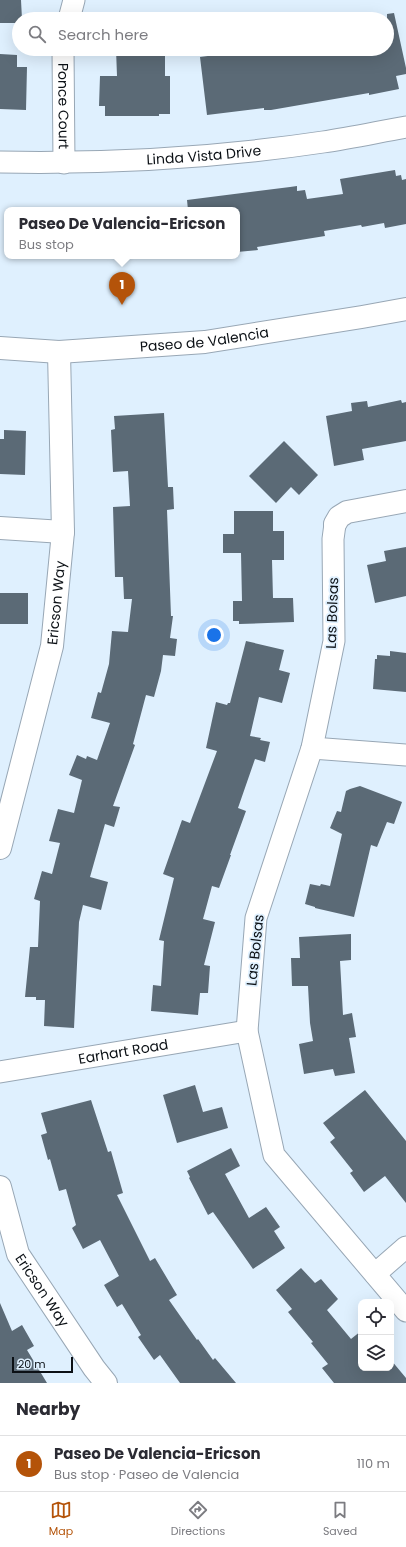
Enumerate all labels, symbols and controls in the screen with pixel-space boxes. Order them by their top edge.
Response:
search box [12,12,394,56]
icon: search [26,23,48,45]
text: Search here [58,24,148,45]
street label: Ponce Court [53,63,74,149]
street label: Linda Vista Drive [146,140,262,170]
popup [4,207,240,259]
text: Paseo De Valencia-Ericson [19,213,225,234]
text: Bus stop [19,235,74,254]
pin: 1 [109,272,135,305]
street label: Paseo de Valencia [139,322,270,356]
street label: Ericson Way [42,560,70,646]
street label: Las Bolsas [321,577,343,649]
your location [204,625,224,645]
street label: Las Bolsas [241,913,269,987]
street label: Earhart Road [77,1034,170,1069]
street label: Ericson Way [10,1250,74,1331]
map controls [358,1299,394,1371]
button: locate [358,1299,394,1335]
button: layers [358,1335,394,1371]
scale bar [12,1355,73,1374]
text: 20 m [18,1356,46,1372]
text: Nearby [16,1397,80,1421]
text: Paseo De Valencia-Ericson [54,1443,261,1464]
text: 1 [27,1454,31,1473]
text: 110 m [357,1454,390,1473]
text: Bus stop · Paseo de Valencia [54,1465,239,1484]
tab: Map [49,1499,73,1540]
tab: Directions [171,1499,225,1540]
tab: Saved [323,1499,357,1540]

